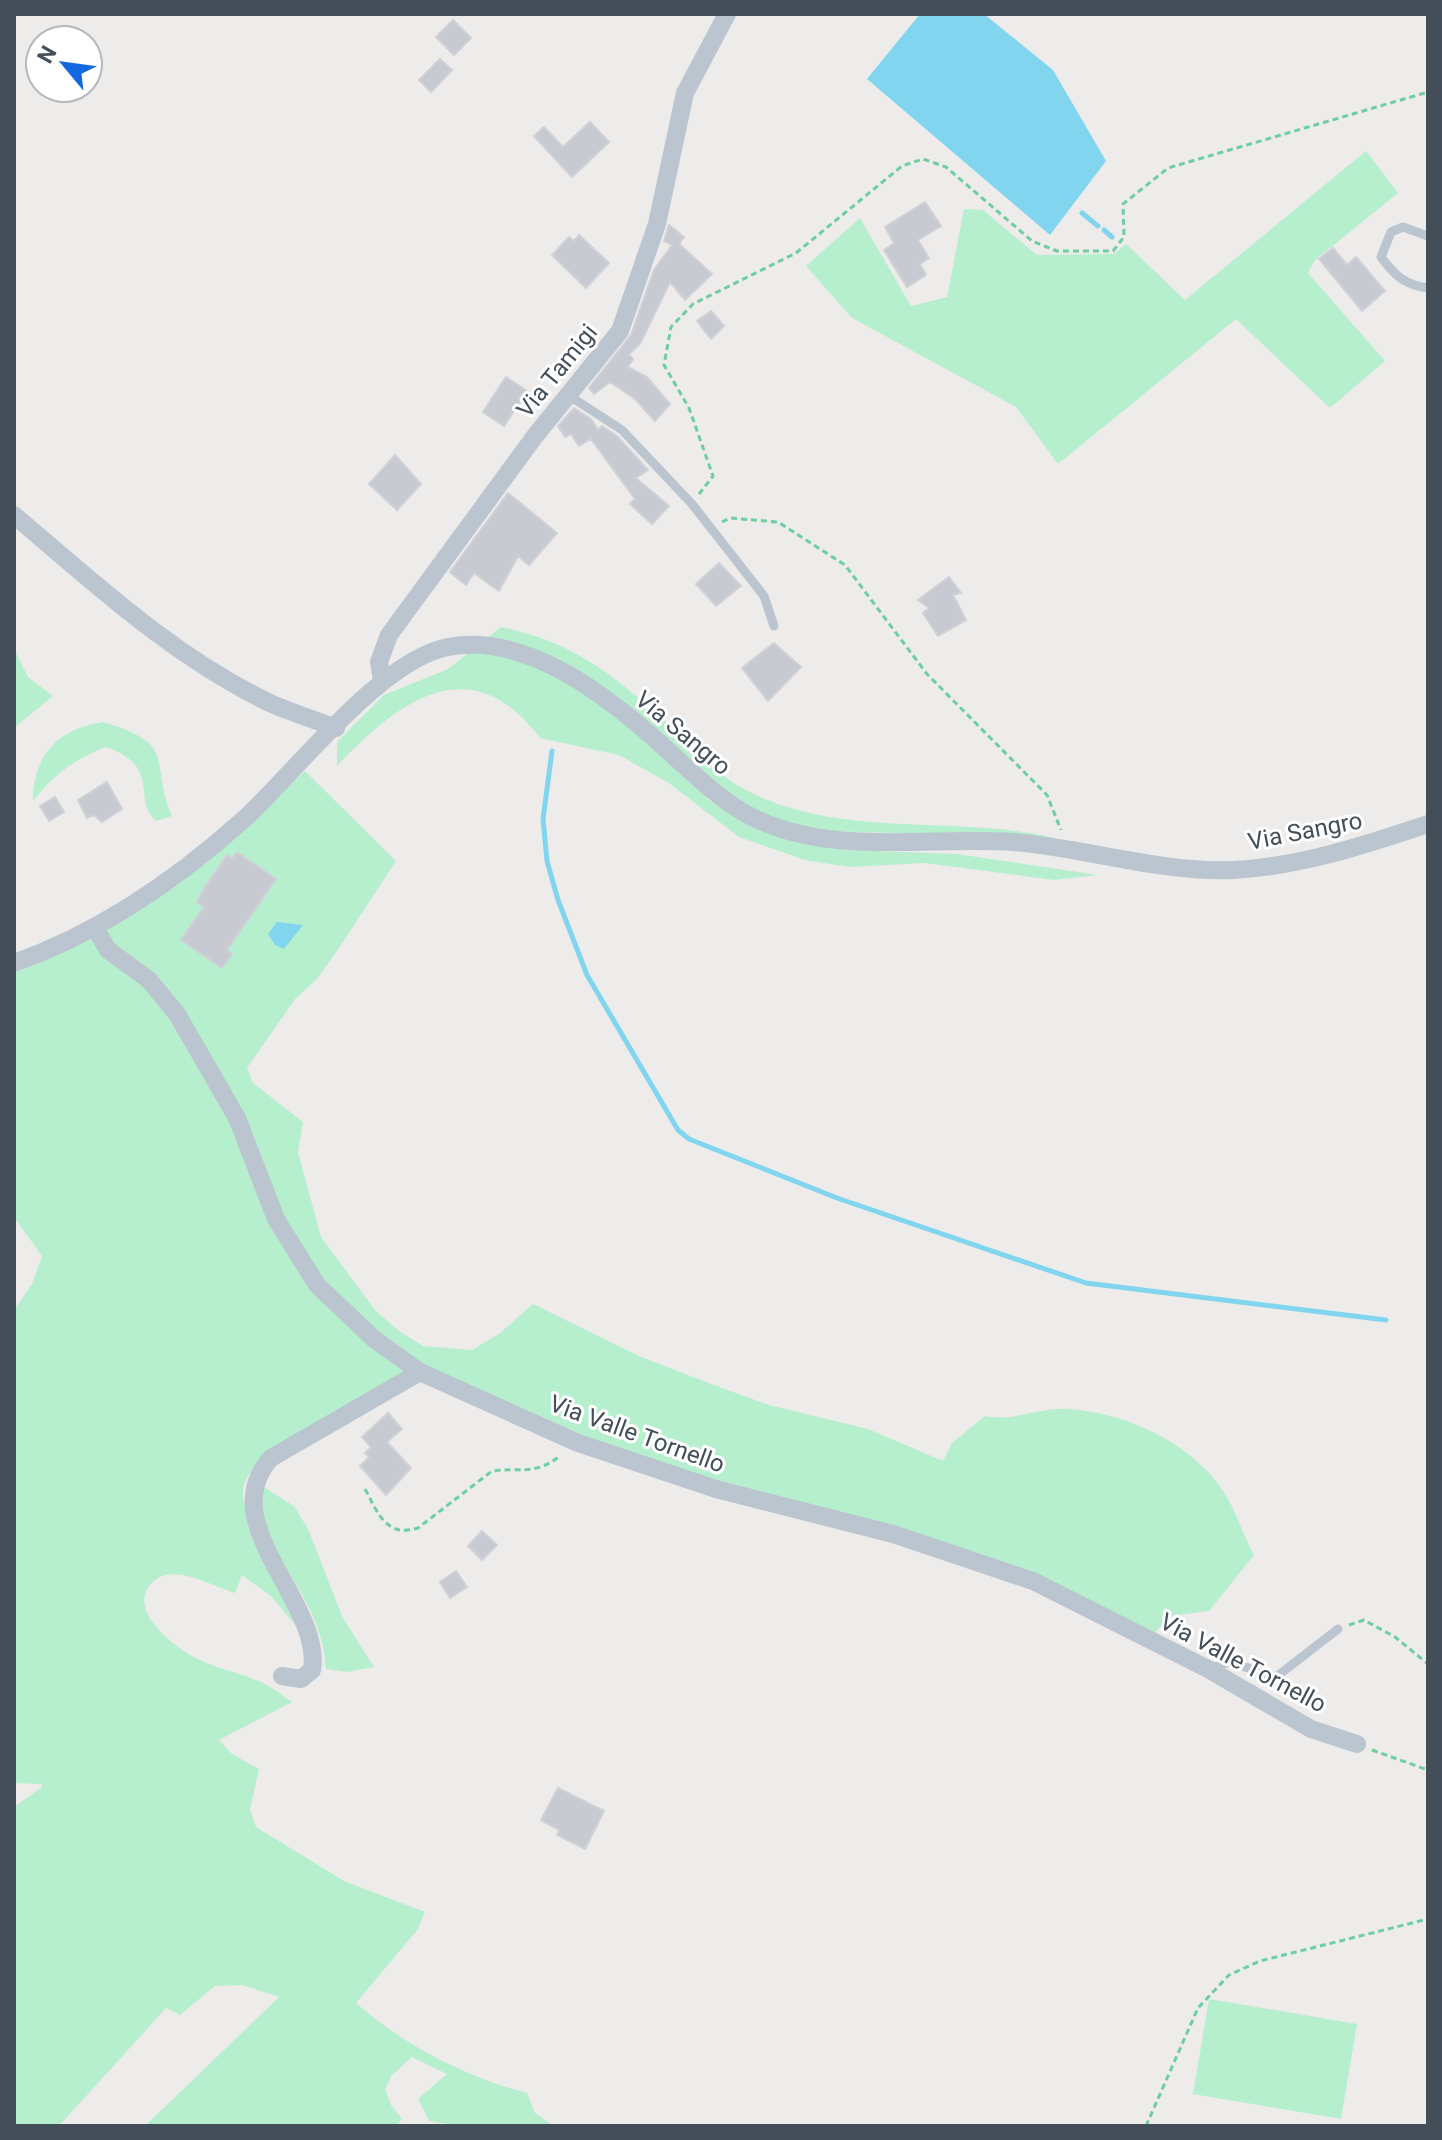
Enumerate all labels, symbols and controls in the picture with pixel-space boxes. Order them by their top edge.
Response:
north arrow [24,24,104,104]
text: N [32,42,62,67]
street label: Via Tamigi [511,319,603,423]
street label: Via Sangro [630,685,736,781]
street label: Via Sangro [1246,806,1364,856]
street label: Via Valle Tornello [546,1389,728,1479]
street label: Via Valle Tornello [1155,1607,1331,1719]

